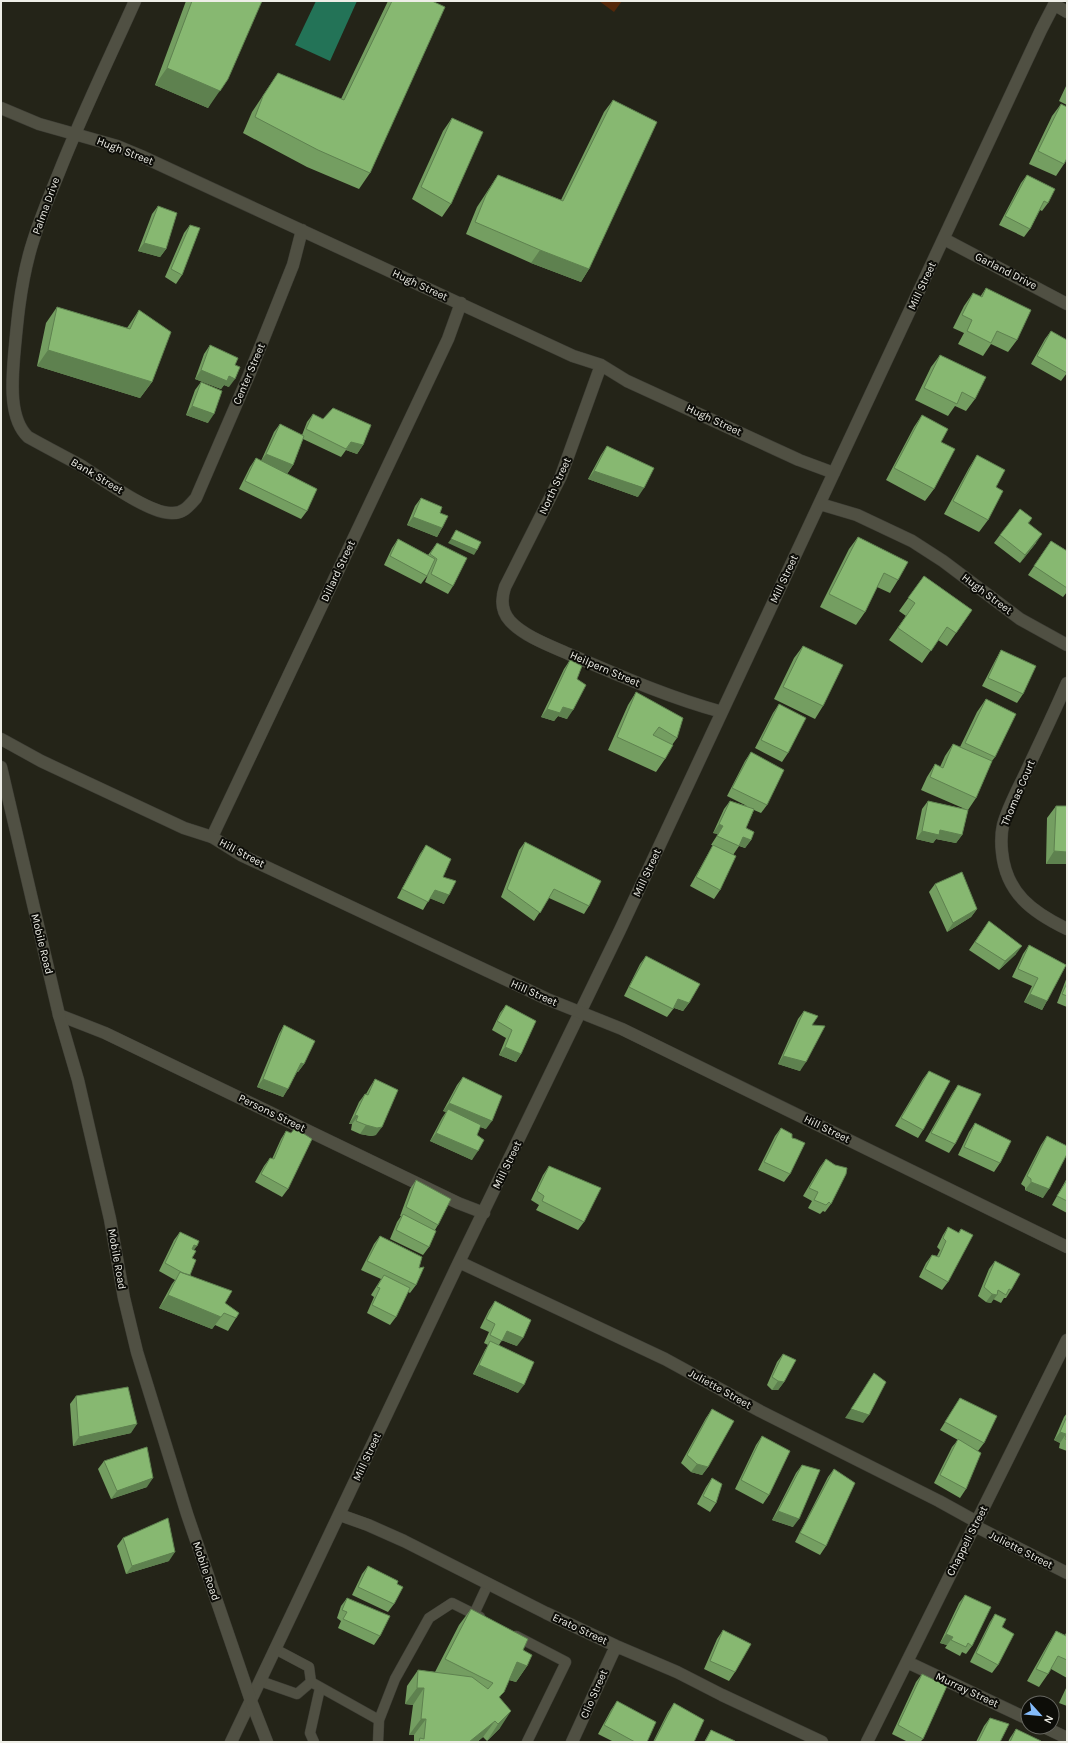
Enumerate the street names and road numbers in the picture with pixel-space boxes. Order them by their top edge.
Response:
street label: Hugh Street [95,134,155,168]
street label: Palma Drive [30,175,62,236]
street label: Garland Drive [973,250,1039,292]
street label: Mill Street [905,260,939,312]
street label: Hugh Street [390,266,450,304]
street label: Center Street [230,341,268,407]
street label: Hugh Street [684,401,744,439]
street label: Bank Street [69,455,125,497]
street label: North Street [536,456,574,516]
street label: Dillard Street [318,538,358,604]
street label: Mill Street [767,553,801,605]
street label: Hugh Street [959,571,1015,617]
street label: Heilpern Street [568,648,642,690]
street label: Thomas Court [998,758,1038,828]
street label: Hill Street [217,836,267,870]
street label: Mill Street [630,847,664,899]
street label: Mobile Road [28,912,56,976]
street label: Hill Street [509,977,559,1009]
street label: Persons Street [236,1091,308,1135]
street label: Hill Street [802,1112,852,1146]
street label: Mill Street [490,1139,524,1191]
street label: Mobile Road [105,1227,129,1291]
street label: Juliette Street [686,1366,754,1412]
street label: Mill Street [350,1431,384,1483]
street label: Chappell Street [944,1504,990,1578]
street label: Juliette Street [987,1528,1055,1572]
street label: Mobile Road [190,1540,222,1602]
street label: Erato Street [550,1611,610,1647]
street label: Clio Street [578,1668,610,1720]
street label: Murray Street [933,1670,1001,1710]

